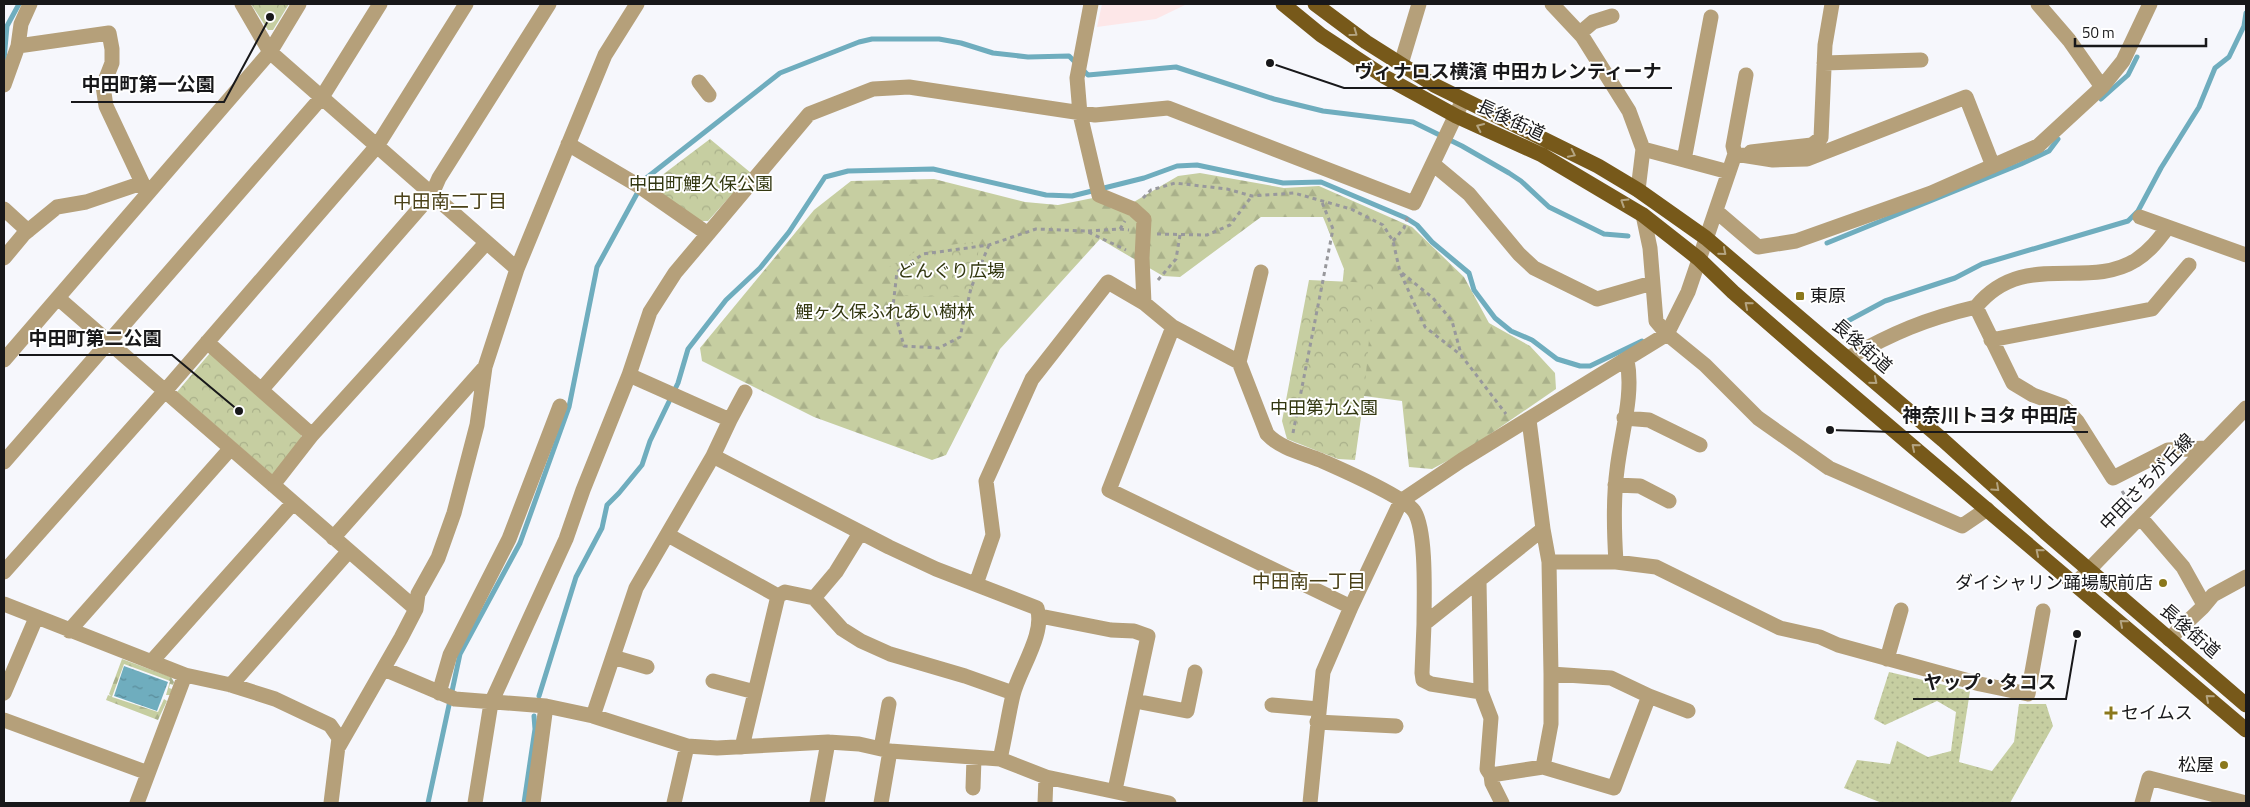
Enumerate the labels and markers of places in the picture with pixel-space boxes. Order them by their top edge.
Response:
callout: ヴィナロス横濱 中田カレンティーナ [1344,54,1672,88]
callout: 中田町第一公園 [71,68,224,102]
place label: 東原 [1810,282,1846,309]
marker: 東原 [1794,290,1806,302]
callout: 中田町第二公園 [19,321,172,355]
callout: 神奈川トヨタ 中田店 [1893,398,2088,432]
place label: ダイシャリン踊場駅前店 [1955,569,2153,596]
marker: ダイシャリン踊場駅前店 [2157,577,2169,589]
callout: ヤップ・タコス [1913,665,2066,699]
place label: セイムス [2121,699,2193,726]
marker: セイムス [2105,707,2117,719]
place label: 松屋 [2178,751,2214,778]
marker: 松屋 [2218,759,2230,771]

